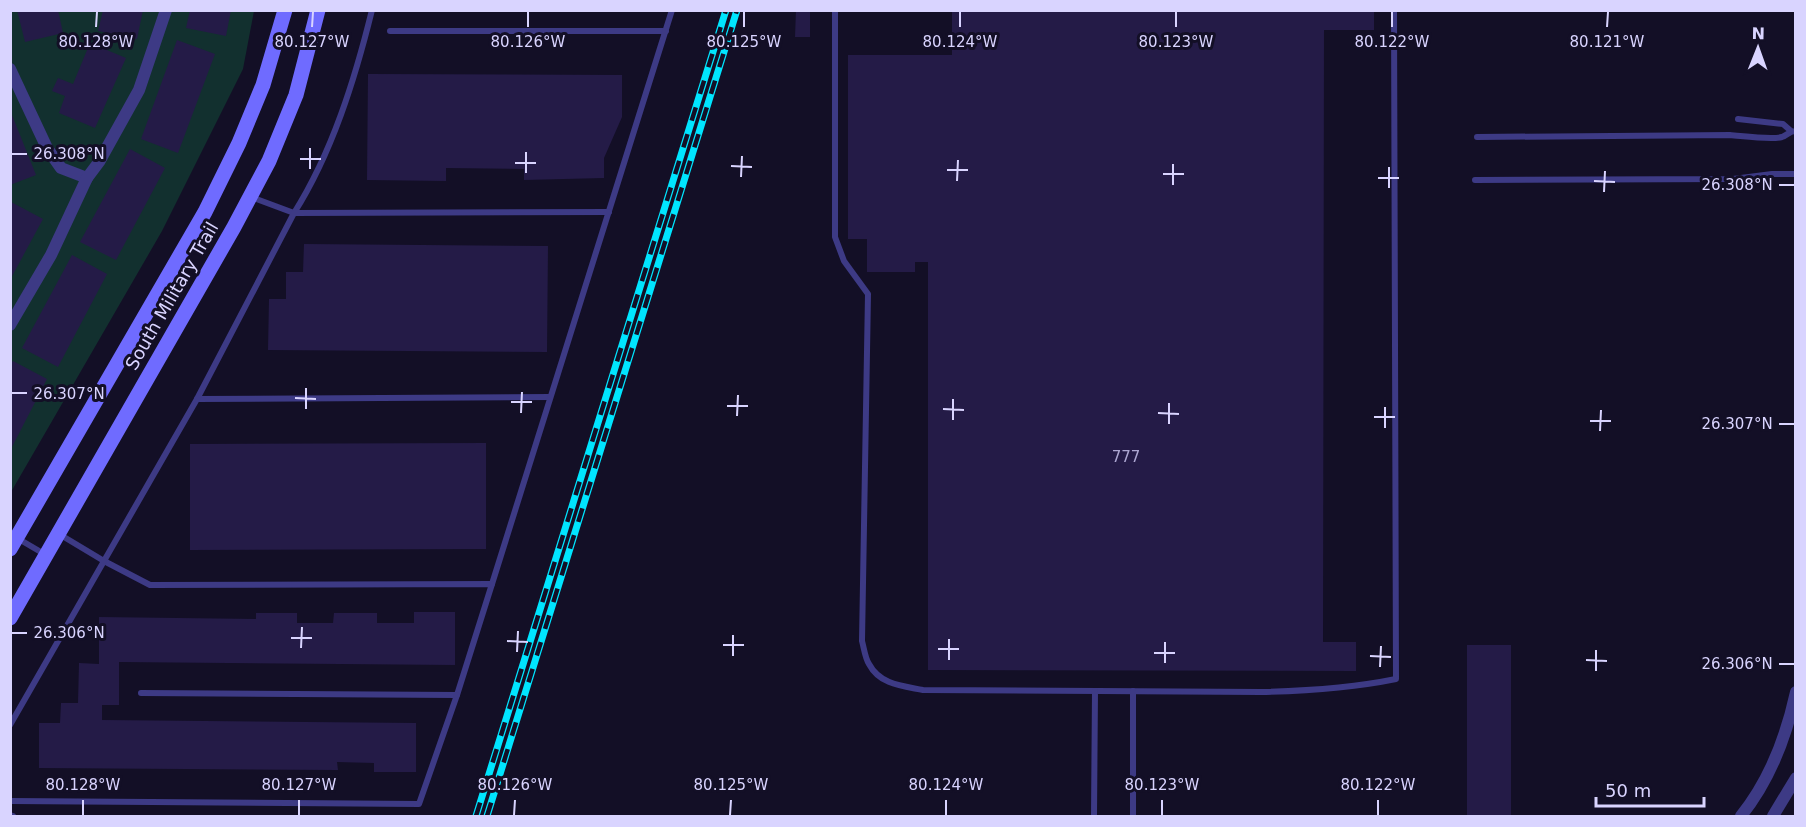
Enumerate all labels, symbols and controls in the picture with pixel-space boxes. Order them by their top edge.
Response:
north arrow [1728,18,1788,78]
text: N [1751,24,1765,43]
text: 80.128°W [59,33,134,51]
text: 80.127°W [275,33,350,51]
text: 80.126°W [491,33,566,51]
text: 80.125°W [707,33,782,51]
text: 80.124°W [923,33,998,51]
text: 80.123°W [1139,33,1214,51]
text: 80.122°W [1355,33,1430,51]
text: 80.121°W [1570,33,1645,51]
text: 26.308°N [33,145,105,163]
text: 26.308°N [1701,176,1773,194]
street label: South Military Trail [121,218,222,373]
text: 26.307°N [33,385,105,403]
text: 26.307°N [1701,415,1773,433]
house number: 777 [1112,448,1140,466]
text: 26.306°N [33,624,105,642]
text: 26.306°N [1701,655,1773,673]
scale bar [1596,770,1704,808]
text: 80.128°W [46,776,121,794]
text: 80.127°W [262,776,337,794]
text: 80.126°W [478,776,553,794]
text: 80.125°W [694,776,769,794]
text: 80.124°W [909,776,984,794]
text: 80.123°W [1125,776,1200,794]
text: 80.122°W [1341,776,1416,794]
text: 50 m [1605,780,1651,801]

